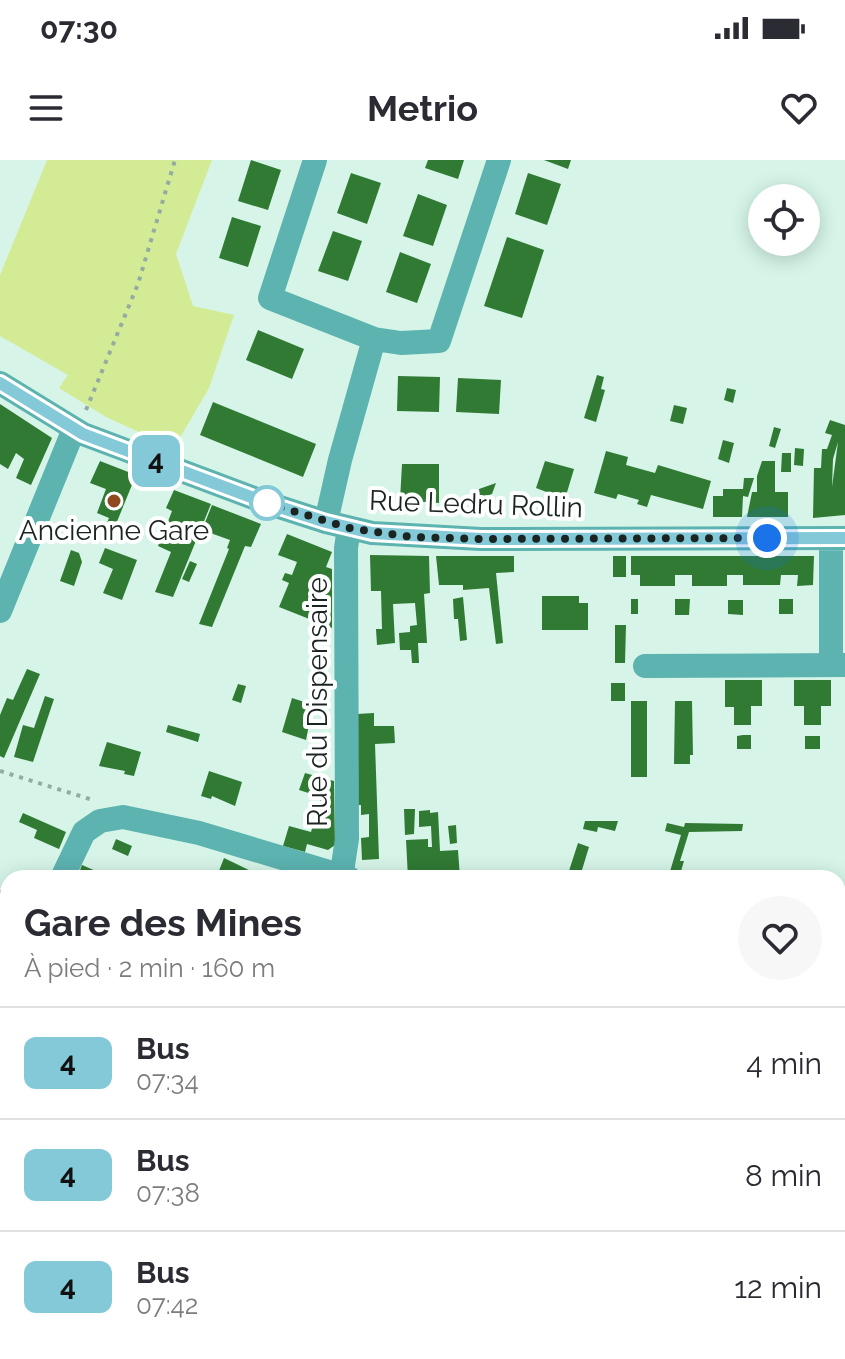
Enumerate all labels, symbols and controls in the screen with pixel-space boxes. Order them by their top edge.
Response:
text: 07:30 [40,11,118,46]
icon: menu [24,86,68,130]
icon: heart [777,86,821,130]
text: Metrio [367,87,478,129]
map controls [748,184,820,256]
button: locate [748,184,820,256]
line badge: 4 [130,435,182,487]
text: 4 [148,444,164,477]
street label: Rue Ledru Rollin [369,484,583,524]
unlabelled marker [250,486,284,520]
marker: Ancienne Gare [105,492,123,510]
place label: Ancienne Gare [19,514,209,547]
your location [747,518,787,558]
street label: Rue du Dispensaire [301,577,334,827]
button: heart [738,896,822,980]
text: Gare des Mines [24,900,302,945]
text: À pied · 2 min · 160 m [24,953,275,983]
text: Bus [136,1031,190,1066]
text: 4 [60,1046,76,1079]
text: 4 min [746,1046,822,1081]
text: 07:34 [136,1066,199,1096]
text: Bus [136,1143,190,1178]
text: 4 [60,1158,76,1191]
text: 8 min [745,1158,822,1193]
text: 07:38 [136,1178,200,1208]
text: Bus [136,1255,190,1290]
text: 4 [60,1270,76,1303]
text: 12 min [734,1270,822,1305]
text: 07:42 [136,1290,198,1320]

